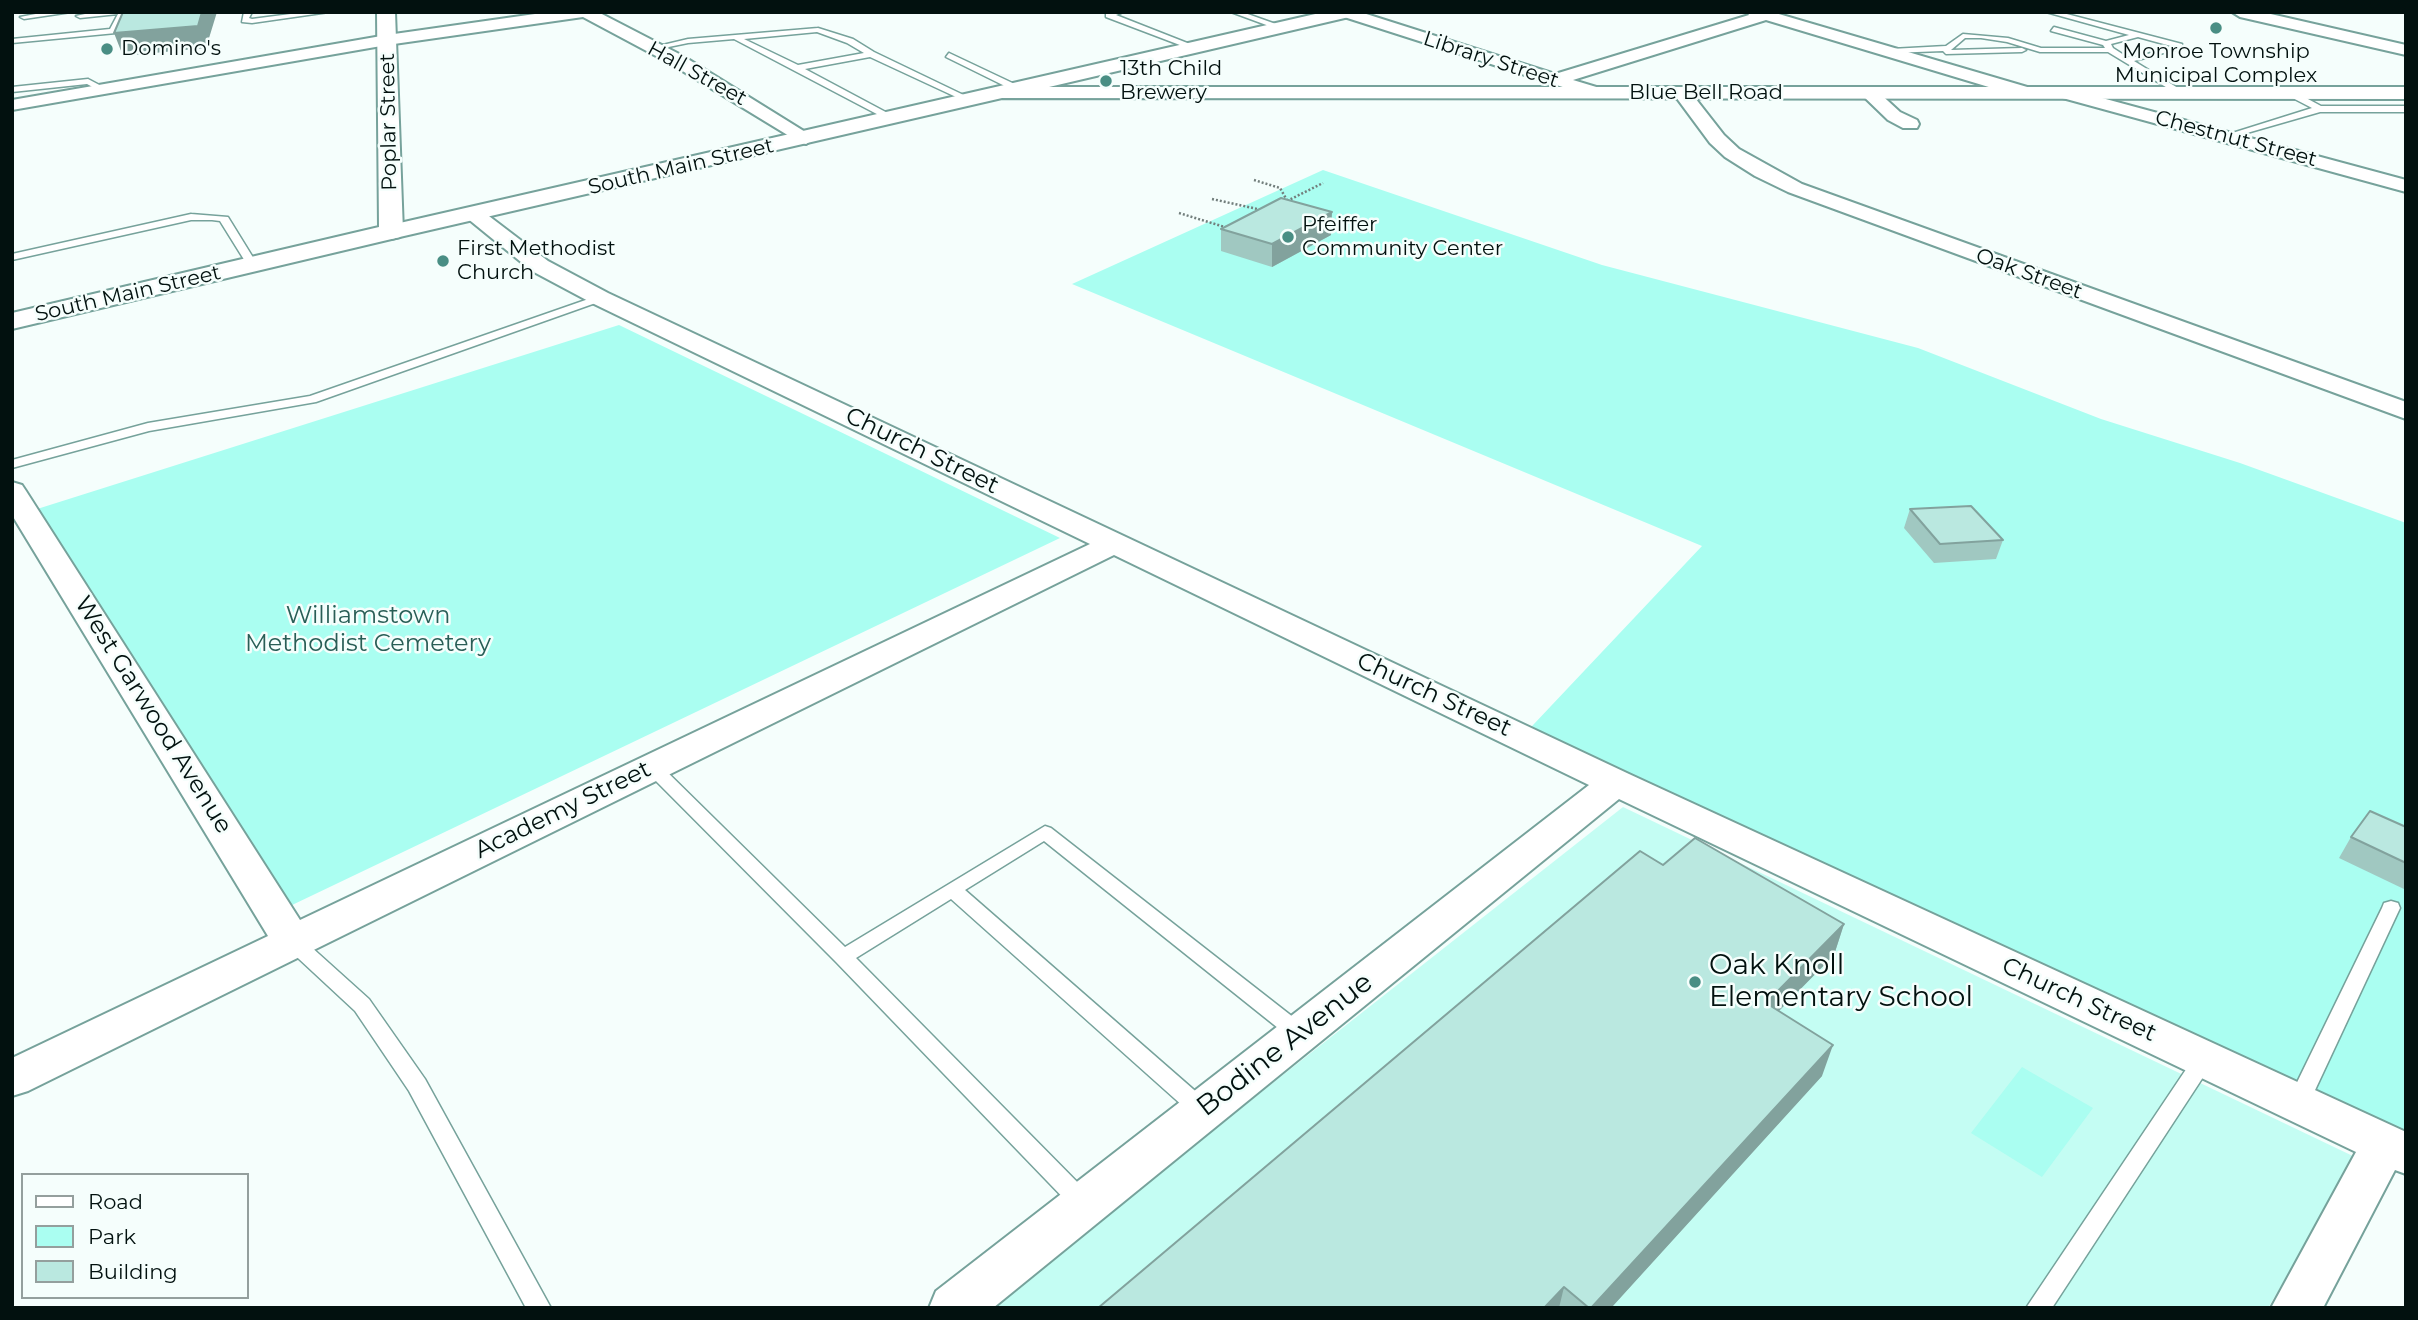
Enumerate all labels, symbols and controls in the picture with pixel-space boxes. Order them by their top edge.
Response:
marker: Monroe Township Municipal Complex [2208,20,2224,36]
street label: Library Street [1420,26,1562,94]
place label: Domino's [121,36,221,62]
street label: Hall Street [643,36,751,112]
place label: Monroe Township Municipal Complex [2115,39,2317,89]
marker: Domino's [99,41,115,57]
street label: Poplar Street [375,53,403,191]
place label: 13th Child Brewery [1120,56,1222,106]
marker: 13th Child Brewery [1098,73,1114,89]
street label: Blue Bell Road [1629,80,1783,106]
street label: Chestnut Street [2152,105,2320,173]
street label: South Main Street [586,133,776,201]
place label: Pfeiffer Community Center [1302,212,1503,262]
marker: Pfeiffer Community Center [1280,229,1296,245]
place label: First Methodist Church [457,236,616,286]
street label: Oak Street [1972,243,2086,305]
marker: First Methodist Church [435,253,451,269]
street label: South Main Street [33,260,223,328]
street label: Church Street [841,401,1003,501]
street label: West Garwood Avenue [68,591,238,839]
park label: Williamstown Methodist Cemetery [245,602,491,658]
street label: Church Street [1352,647,1516,743]
street label: Academy Street [470,755,656,865]
place label: Oak Knoll Elementary School [1709,949,1973,1015]
street label: Church Street [1997,952,2161,1048]
street label: Bodine Avenue [1190,966,1380,1124]
marker: Oak Knoll Elementary School [1687,974,1703,990]
legend [21,1173,248,1299]
text: Road [88,1189,143,1214]
text: Park [88,1224,136,1249]
text: Building [88,1259,178,1284]

